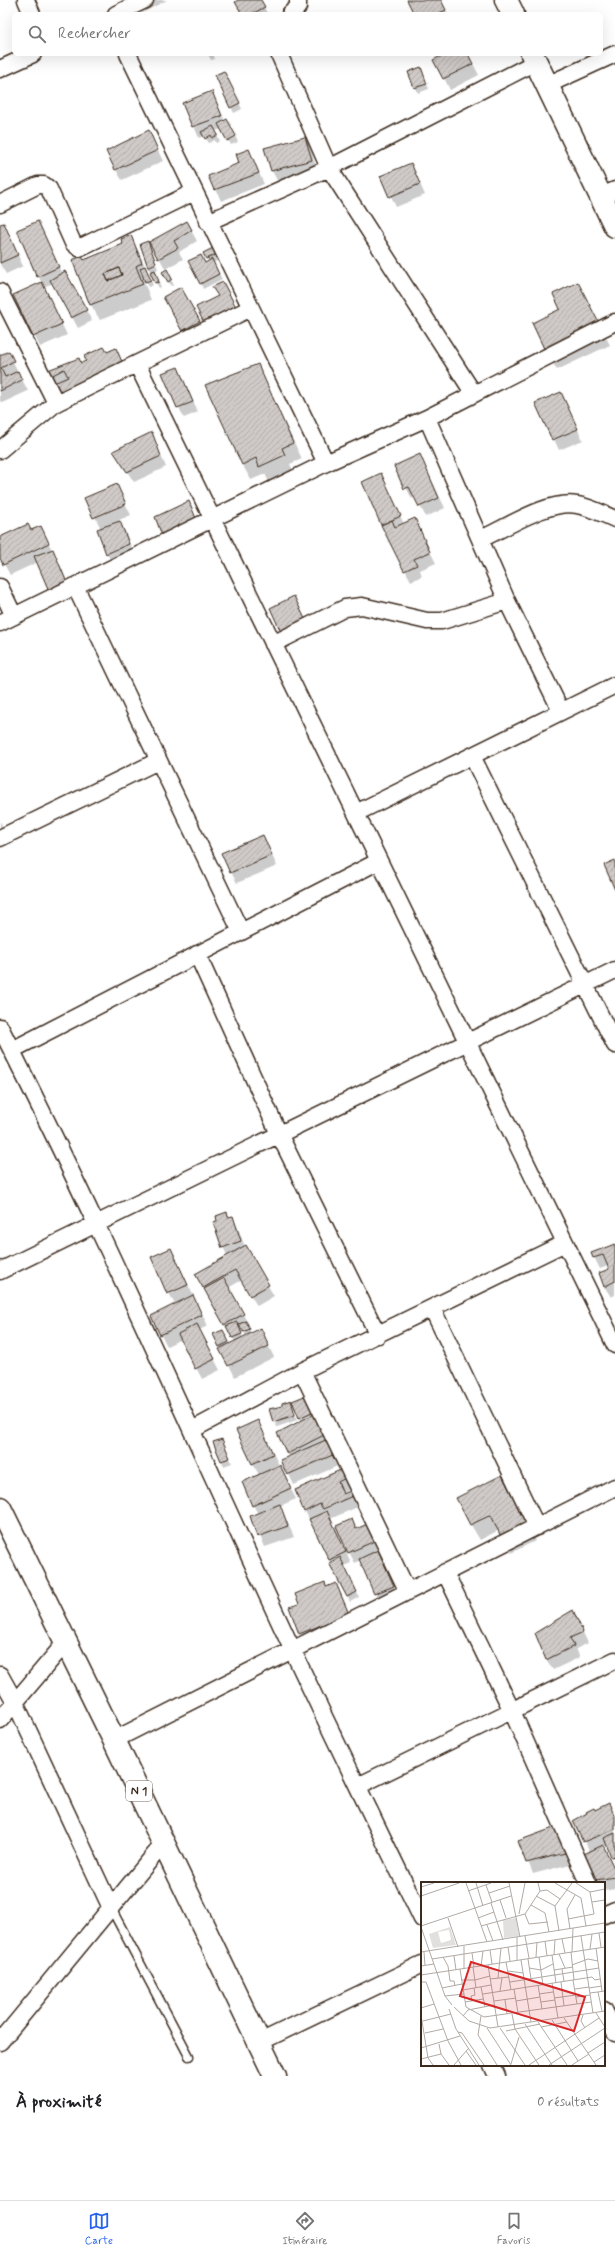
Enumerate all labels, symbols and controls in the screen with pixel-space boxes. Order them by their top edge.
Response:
search box [12,12,603,56]
icon: search [26,23,48,45]
text: Rechercher [58,24,131,44]
road number: N 1 [126,1781,152,1801]
inset map [421,1882,605,2066]
text: À proximité [16,2091,101,2113]
text: 0 résultats [537,2094,599,2111]
tab: Carte [85,2210,113,2248]
tab: Itinéraire [282,2210,327,2248]
tab: Favoris [497,2210,530,2248]

